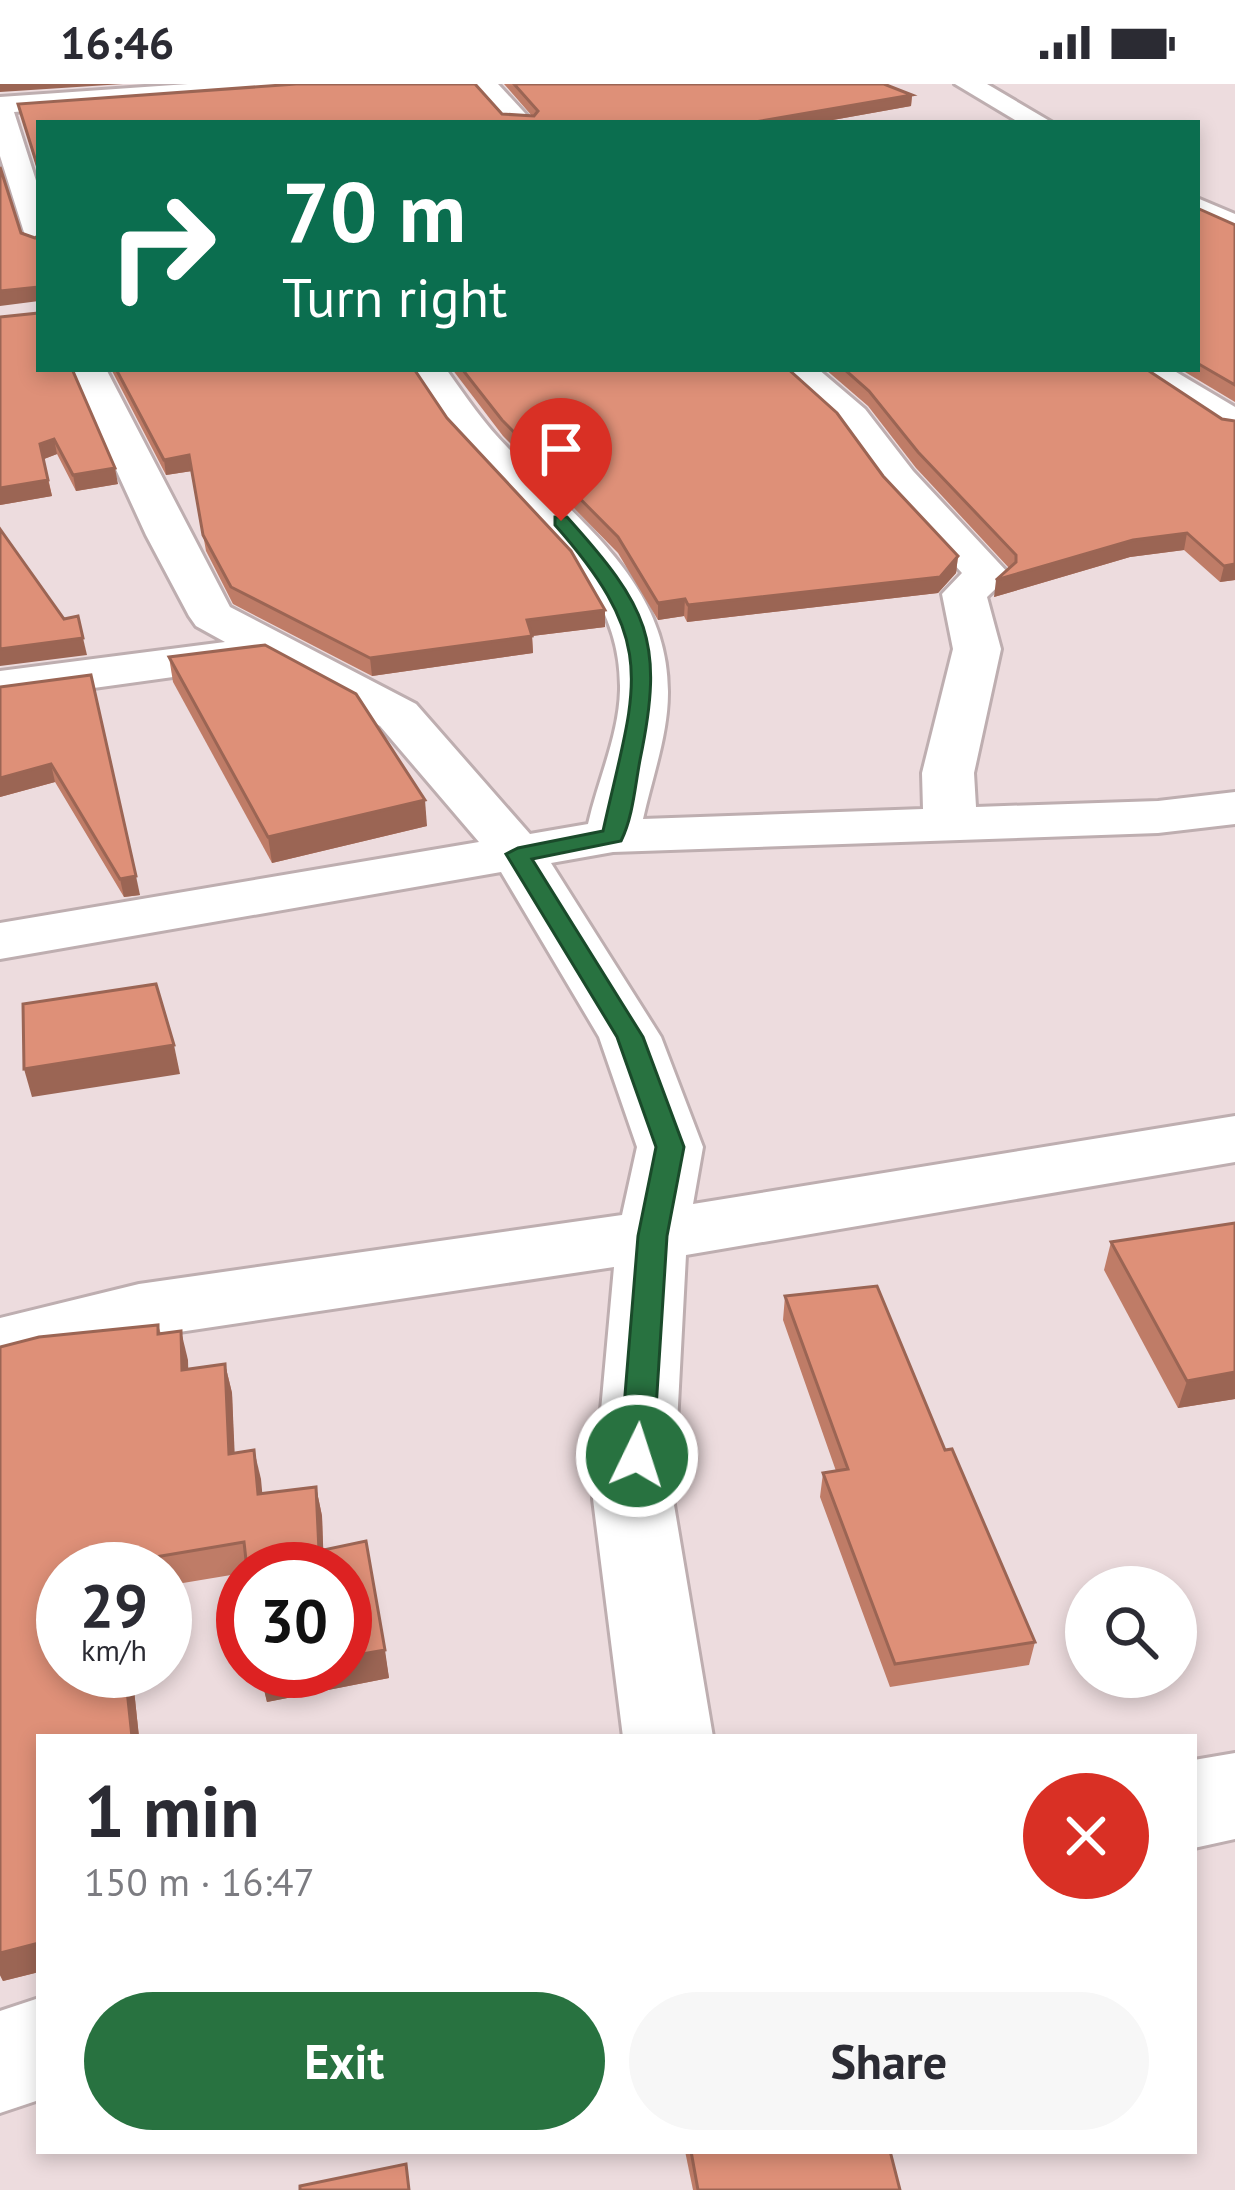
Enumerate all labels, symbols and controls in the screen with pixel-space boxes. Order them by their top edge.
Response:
text: 16:46 [60,13,174,71]
text: 70 m [282,156,466,265]
icon: right [84,168,240,324]
text: Turn right [282,262,507,332]
pin [510,398,612,521]
icon: arrive [528,416,594,482]
position arrow [574,1393,700,1519]
speed limit sign: 30 [216,1542,372,1698]
text: 29 [80,1566,148,1644]
map controls [1065,1566,1197,1698]
button: search [1065,1566,1197,1698]
text: km/h [81,1630,147,1669]
text: 1 min [84,1764,260,1857]
button: close [1023,1773,1149,1899]
text: 150 m · 16:47 [84,1856,315,1907]
button: Exit [84,1992,605,2130]
button: Share [629,1992,1149,2130]

